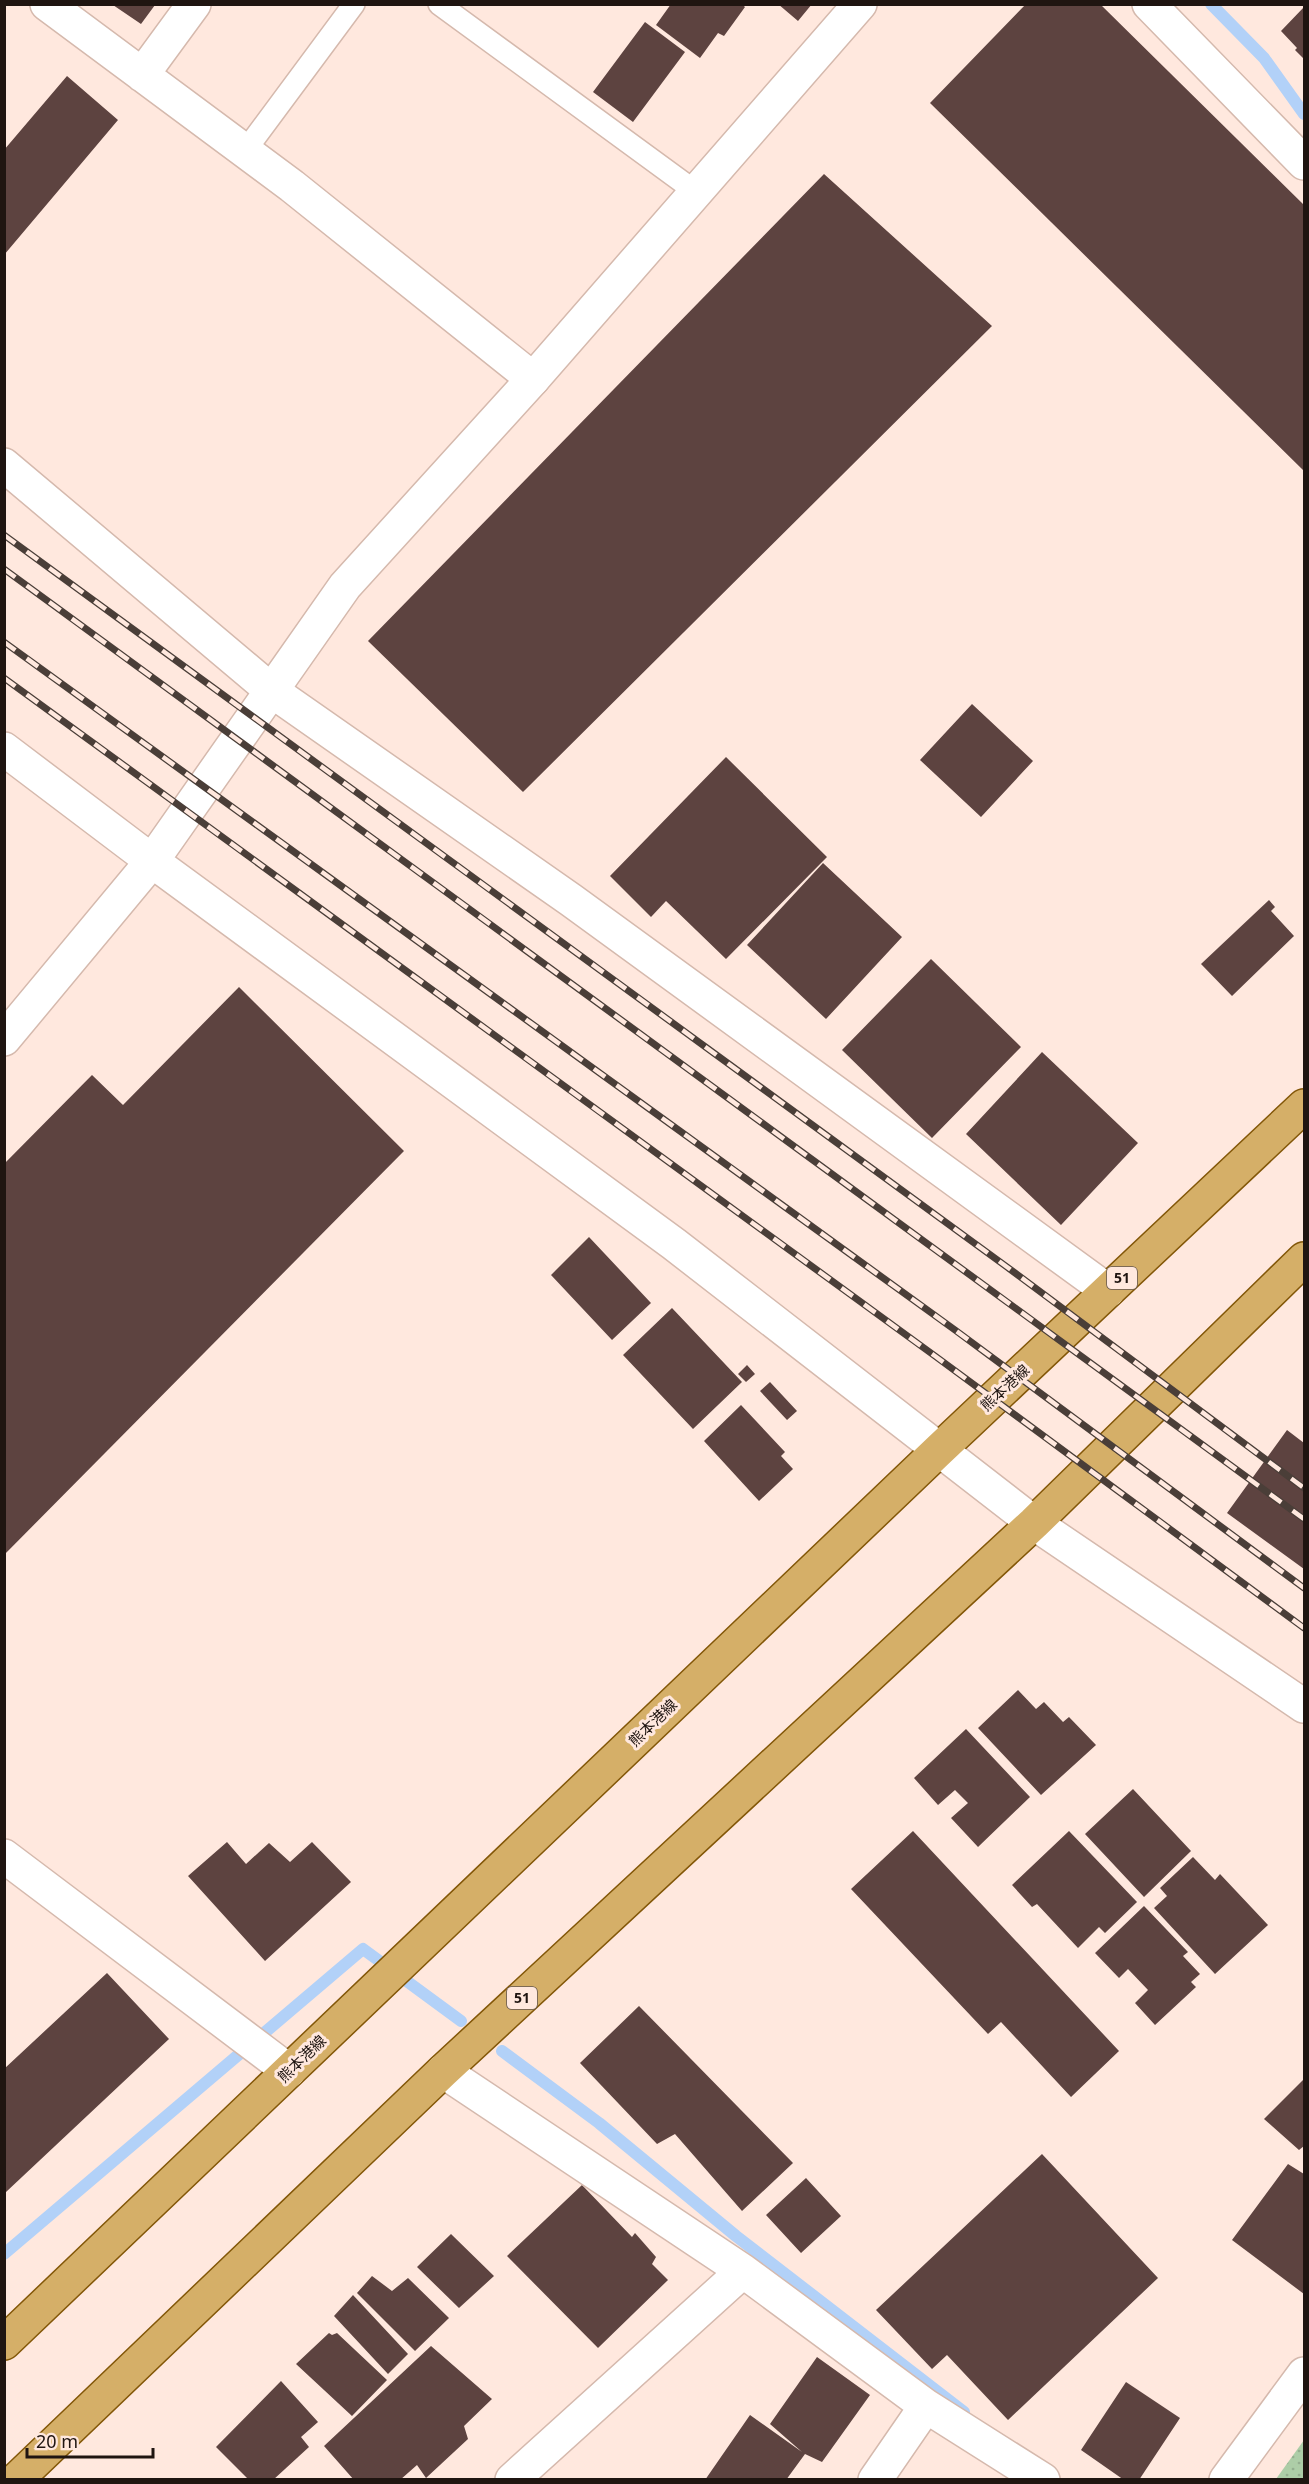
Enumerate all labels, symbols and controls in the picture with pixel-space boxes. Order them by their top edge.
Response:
road number: 51 [1107,1267,1137,1289]
street label: 熊本港線 [976,1359,1033,1415]
street label: 熊本港線 [624,1694,681,1750]
road number: 51 [507,1987,537,2009]
street label: 熊本港線 [273,2030,330,2086]
scale bar [27,2421,153,2459]
text: 20 m [36,2429,78,2453]

